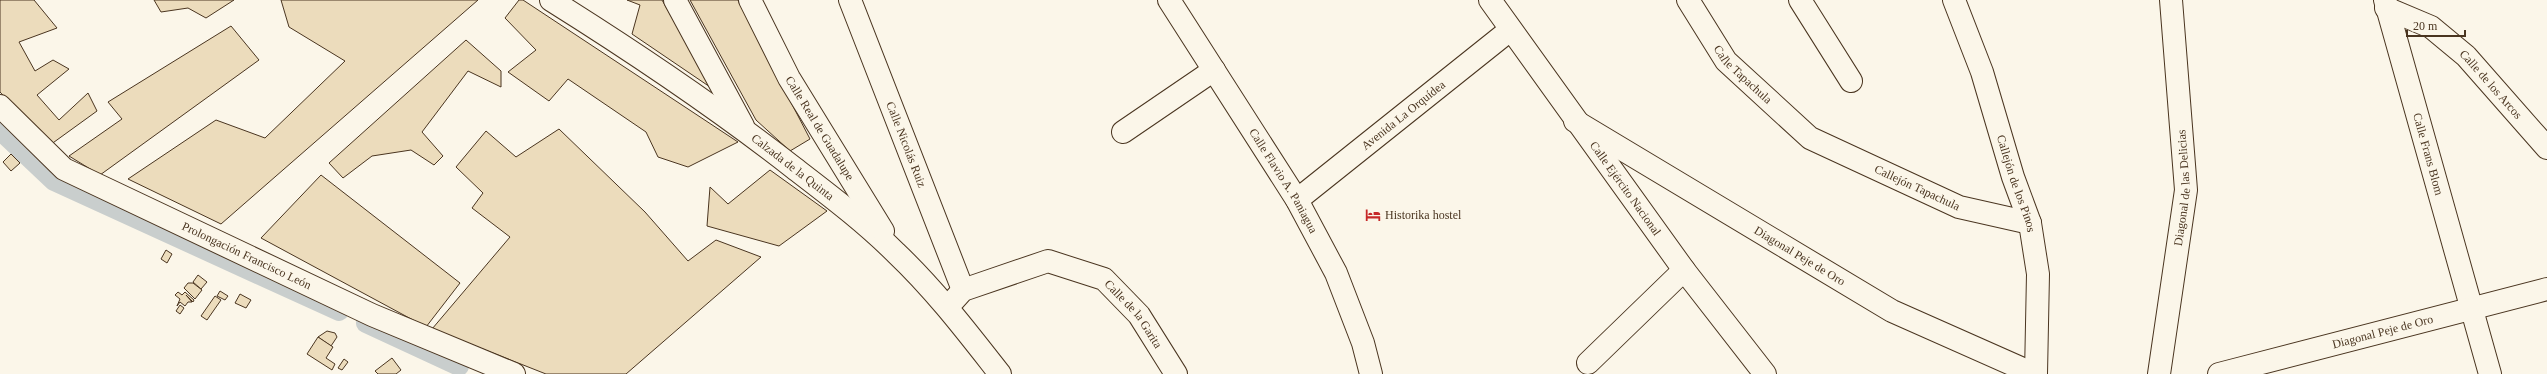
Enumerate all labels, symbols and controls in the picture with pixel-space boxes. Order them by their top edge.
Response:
scale bar [2407,12,2465,38]
text: 20 m [2413,19,2438,33]
street label: Calle Tapachula [1711,42,1775,107]
street label: Calle de los Arcos [2457,47,2525,122]
street label: Calle Real de Guadalupe [782,73,857,183]
street label: Avenida La Orquídea [1359,77,1448,153]
street label: Calle Nicolás Ruiz [883,100,929,189]
street label: Calle Frans Blom [2410,111,2447,197]
street label: Calle Flavio A. Paniagua [1246,126,1321,236]
street label: Diagonal de las Delicias [2171,129,2193,247]
street label: Calzada de la Quinta [749,131,837,204]
street label: Callejón de los Pinos [1994,133,2038,233]
street label: Calle Ejército Nacional [1587,139,1664,239]
street label: Callejón Tapachula [1872,162,1963,214]
hotel icon: Historika hostel [1364,206,1382,224]
place label: Historika hostel [1385,208,1462,222]
street label: Prolongación Francisco León [180,219,314,292]
street label: Diagonal Peje de Oro [1752,223,1848,288]
street label: Calle de la Garita [1102,277,1165,351]
street label: Diagonal Peje de Oro [2331,312,2435,351]

